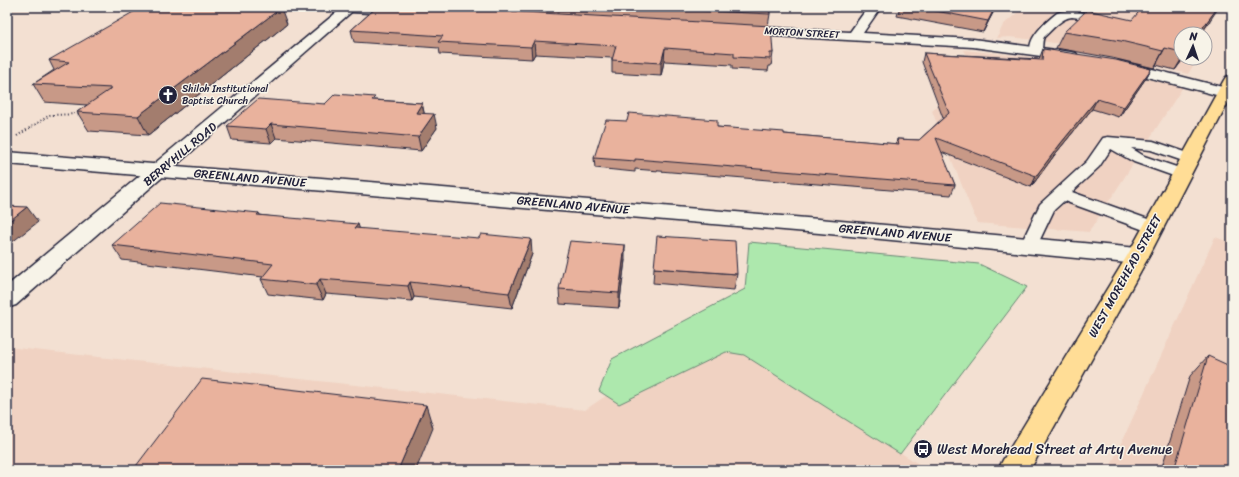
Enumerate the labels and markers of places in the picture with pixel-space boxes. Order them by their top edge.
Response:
place label: Shiloh Institutional Baptist Church [182,80,269,110]
church icon: Shiloh Institutional Baptist Church [157,84,179,106]
place label: West Morehead Street at Arty Avenue [937,437,1172,462]
bus stop icon: West Morehead Street at Arty Avenue [912,438,934,460]

